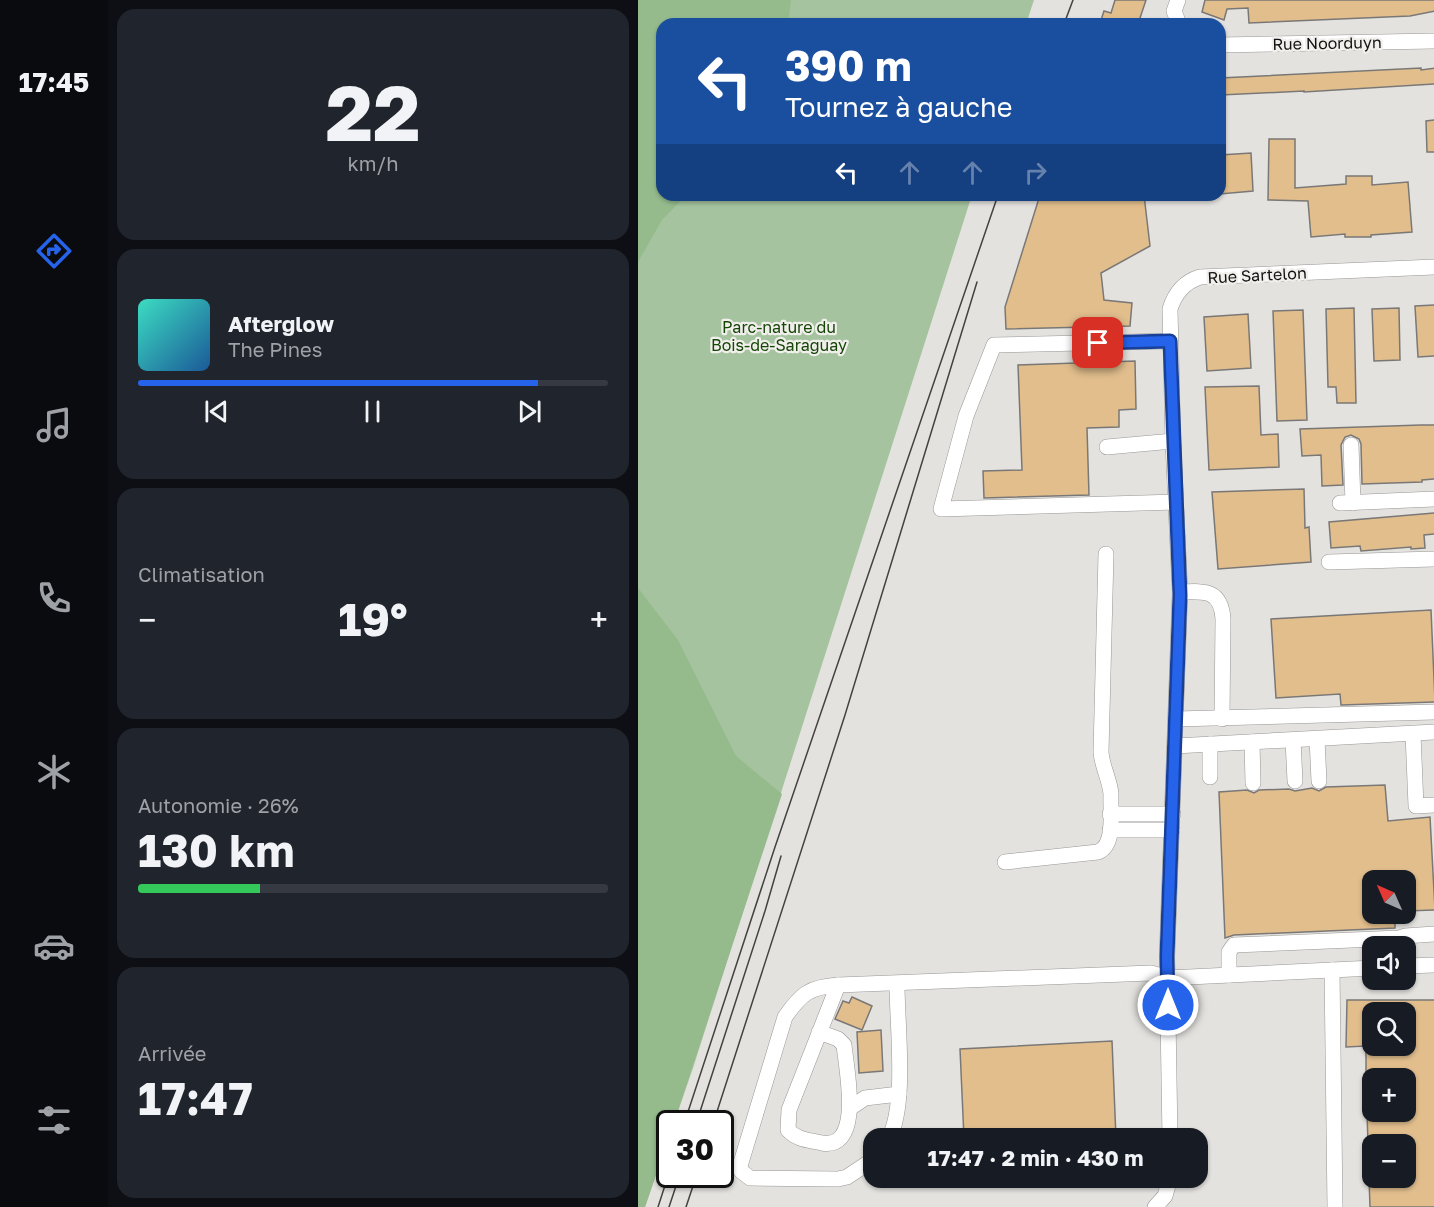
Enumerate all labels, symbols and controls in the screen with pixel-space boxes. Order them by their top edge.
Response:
street label: Rue Noorduyn [1272,32,1382,54]
text: 390 m [785,40,912,90]
icon: left [686,42,764,120]
text: 22 [325,65,421,158]
text: 17:45 [19,66,89,98]
text: Tournez à gauche [785,91,1012,123]
text: km/h [348,151,398,175]
icon: left [830,156,863,189]
icon: ahead [893,156,926,189]
icon: ahead [956,156,989,189]
icon: right [1019,156,1052,189]
icon: directions [33,230,75,272]
street label: Rue Sartelon [1207,262,1307,288]
text: Afterglow [228,310,334,337]
park label: Parc-nature du Bois-de-Saraguay [711,317,847,355]
pin [1072,317,1123,368]
icon: arrive [1081,326,1114,359]
text: The Pines [228,337,322,361]
icon: previous [200,395,233,428]
icon: pause [356,395,389,428]
icon: next [513,395,546,428]
icon: music [33,404,75,446]
text: Climatisation [138,562,265,586]
icon: phone [33,577,75,619]
text: 19° [338,592,408,646]
text: − [138,600,156,639]
text: + [590,600,608,639]
icon: climate [33,751,75,793]
text: Autonomie · 26% [138,793,299,817]
text: 130 km [138,823,295,877]
north arrow [1362,870,1416,924]
map controls [1362,870,1416,1188]
icon: car [33,925,75,967]
button: sound [1362,936,1416,990]
position arrow [1136,973,1200,1037]
button: search [1362,1002,1416,1056]
text: Arrivée [138,1041,206,1065]
button: + [1362,1068,1416,1122]
text: 17:47 [138,1071,253,1125]
icon: filters [33,1099,75,1141]
speed limit sign: 30 [656,1110,734,1188]
button: − [1362,1134,1416,1188]
text: 17:47 · 2 min · 430 m [928,1144,1143,1171]

